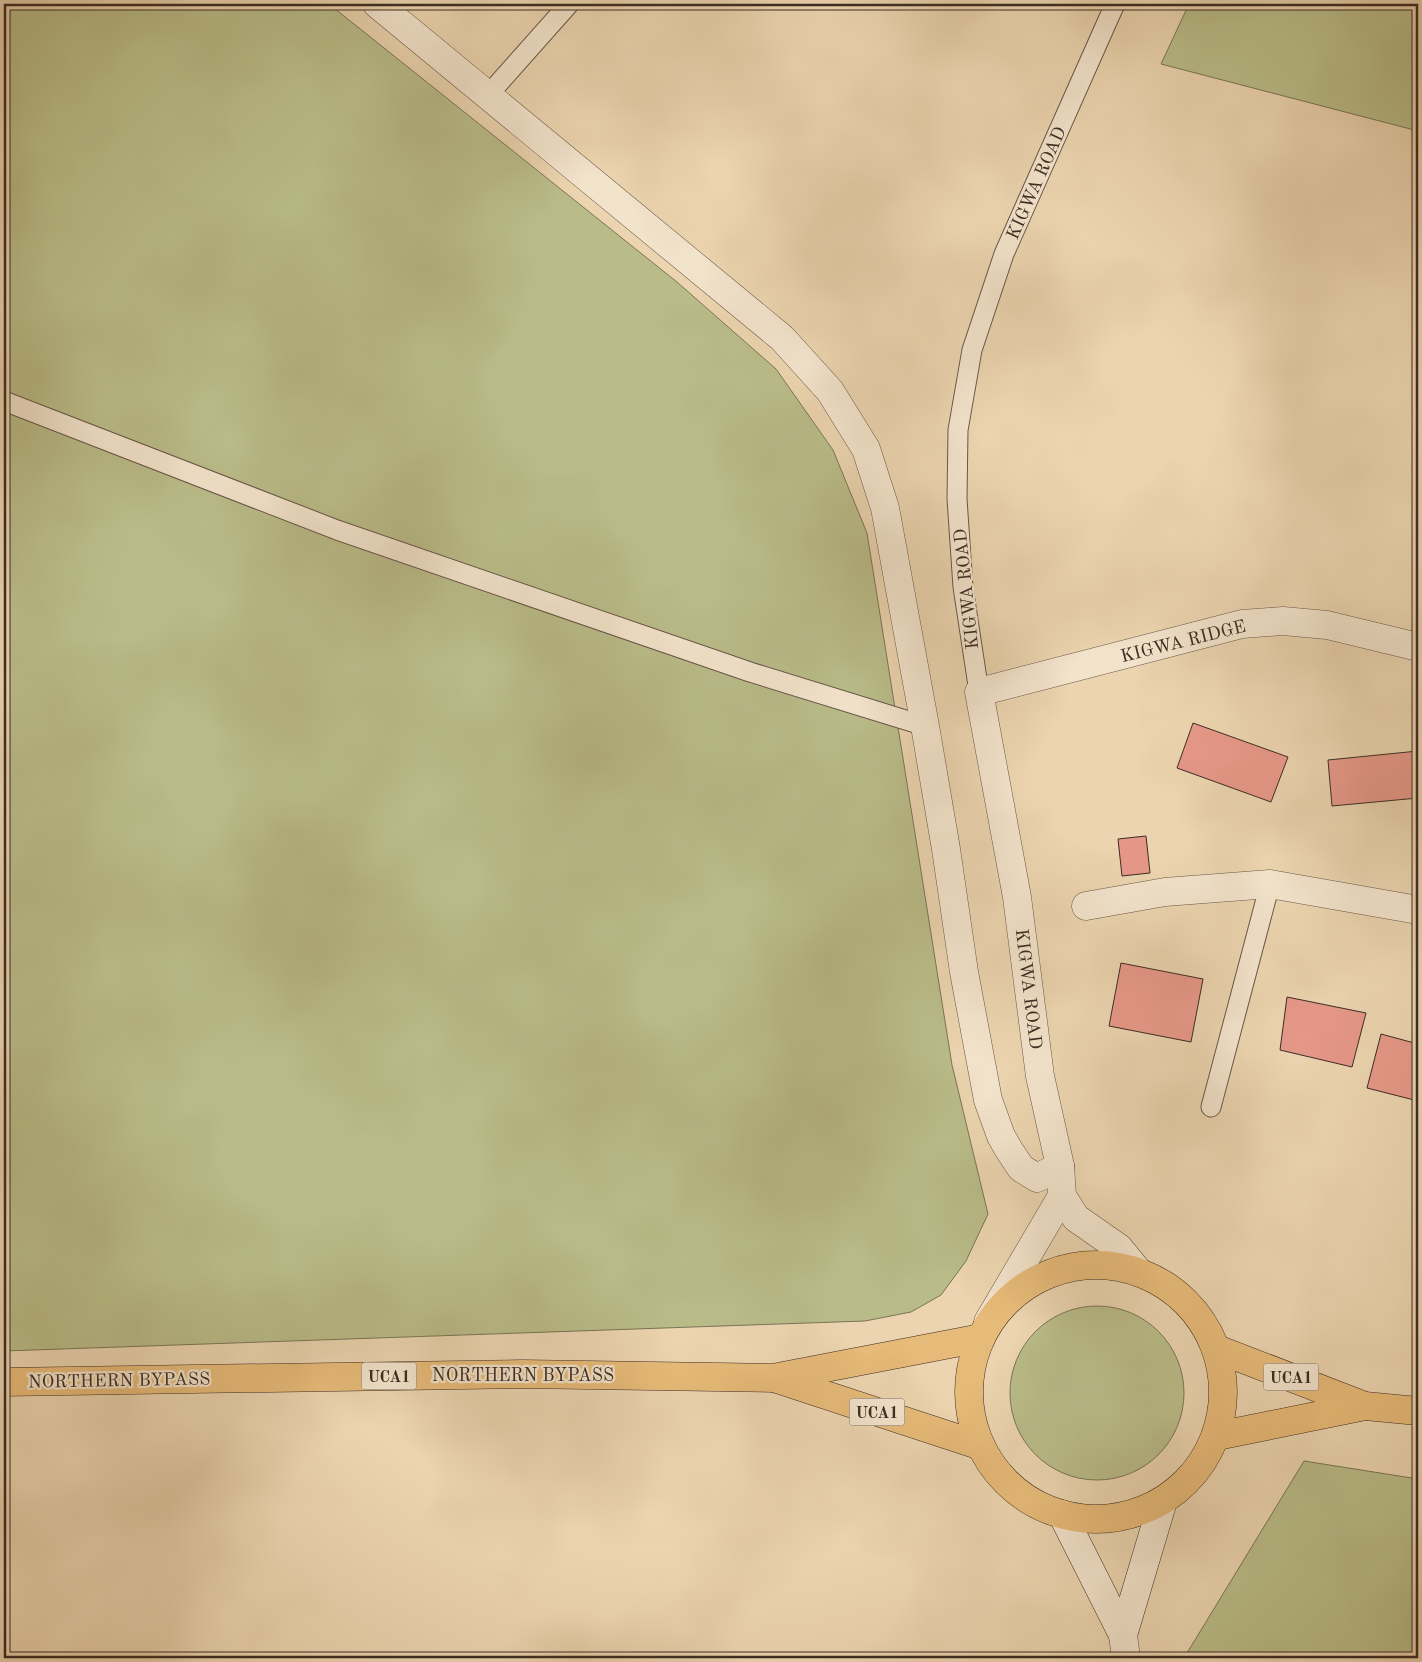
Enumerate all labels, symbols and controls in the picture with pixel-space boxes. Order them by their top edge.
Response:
street label: KIGWA ROAD [1004,124,1070,242]
street label: KIGWA ROAD [952,528,982,650]
street label: KIGWA RIDGE [1119,618,1248,666]
street label: KIGWA ROAD [1012,928,1044,1050]
road number: UCA1 [362,1362,416,1390]
road number: UCA1 [1264,1364,1318,1390]
street label: NORTHERN BYPASS [432,1367,614,1385]
street label: NORTHERN BYPASS [28,1370,210,1392]
road number: UCA1 [850,1398,904,1425]

